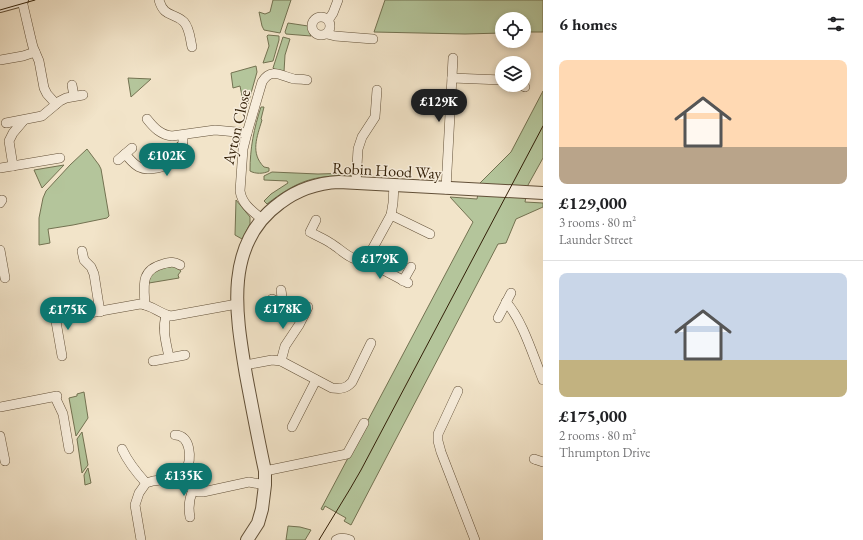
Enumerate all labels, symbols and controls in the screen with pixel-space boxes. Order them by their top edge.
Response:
map controls [495,12,531,92]
button: locate [495,12,531,48]
text: 6 homes [559,13,617,35]
icon: filters [825,13,847,35]
button: layers [495,56,531,92]
icon: home [667,86,739,158]
street label: Ayton Close [217,88,255,168]
pin: £129K [411,89,467,123]
text: £129K [420,93,458,110]
pin: £102K [139,143,195,177]
text: £102K [148,147,186,164]
street label: Robin Hood Way [332,157,443,184]
text: £129,000 [559,192,627,214]
text: 3 rooms · 80 m² [559,214,636,231]
text: Launder Street [559,231,633,248]
pin: £179K [352,246,408,280]
text: £179K [361,250,399,267]
pin: £178K [255,296,311,330]
pin: £175K [40,297,96,331]
icon: home [667,299,739,371]
text: £178K [264,300,302,317]
text: £175K [49,301,87,318]
text: £175,000 [559,405,627,427]
text: 2 rooms · 80 m² [559,427,636,444]
text: Thrumpton Drive [559,444,650,461]
pin: £135K [156,463,212,497]
text: £135K [165,467,203,484]

